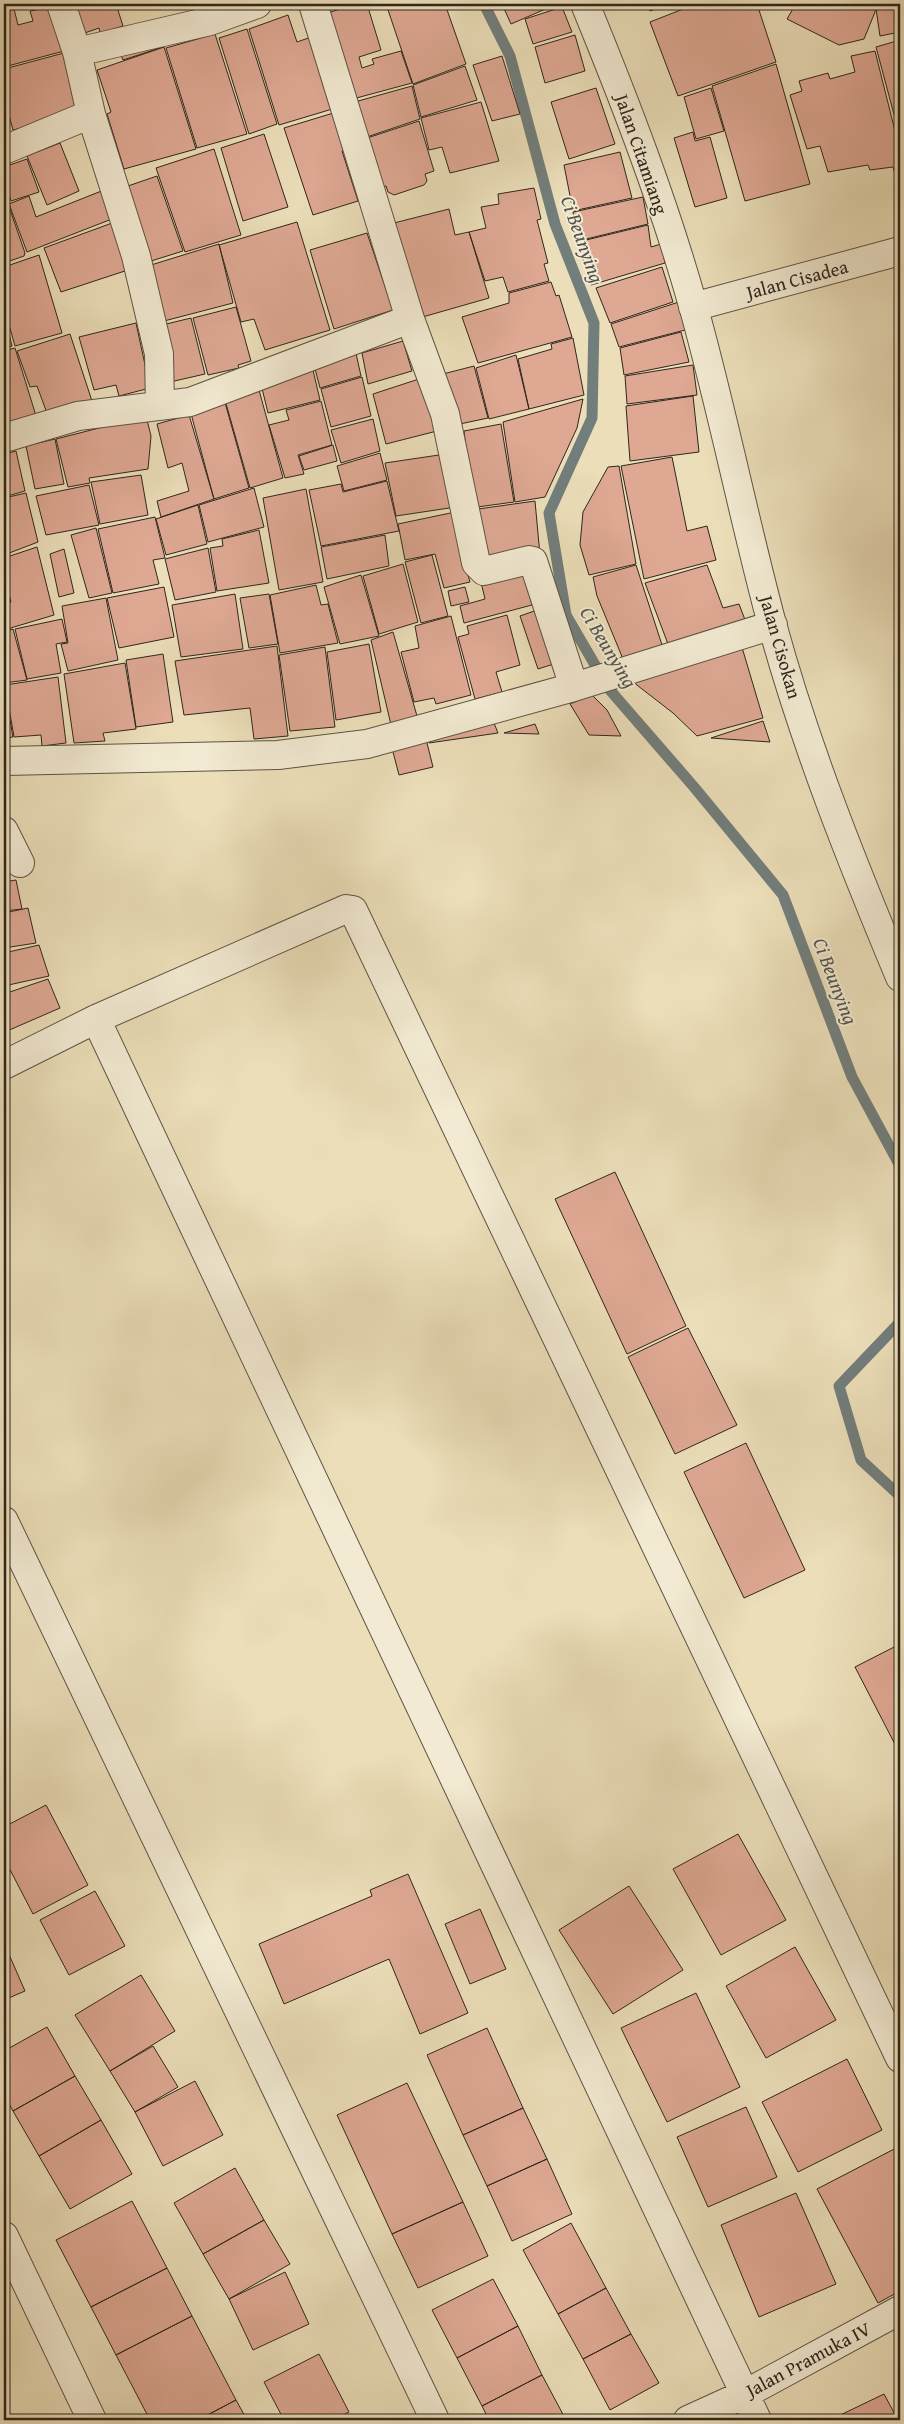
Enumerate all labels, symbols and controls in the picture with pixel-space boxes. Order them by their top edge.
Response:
street label: Jalan Citamiang [608,88,676,218]
water label: Ci Beunying [554,191,612,287]
street label: Jalan Cisadea [741,252,851,307]
street label: Jalan Cisokan [752,590,809,702]
water label: Ci Beunying [573,601,645,693]
water label: Ci Beunying [806,933,866,1029]
street label: Jalan Pramuka IV [739,2314,876,2405]

